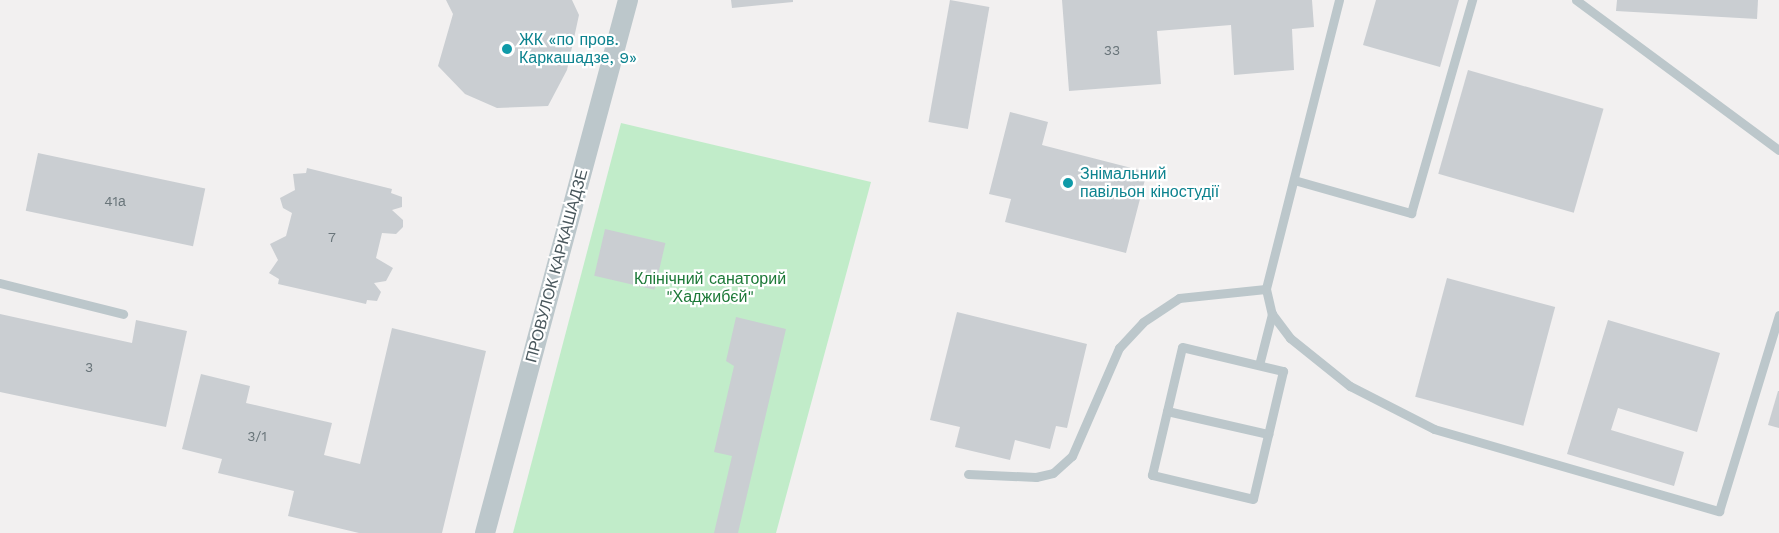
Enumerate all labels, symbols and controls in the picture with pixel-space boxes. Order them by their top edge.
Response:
place label: ЖК «по пров. Каркашадзе, 9» [519,30,637,68]
marker: ЖК «по пров. Каркашадзе, 9» [500,42,514,56]
house number: 33 [1104,42,1120,58]
place label: Знімальний павільон кіностудії [1080,164,1219,202]
street label: ПРОВУЛОК КАРКАШАДЗЕ [522,167,592,365]
marker: Знімальний павільон кіностудії [1061,176,1075,190]
house number: 41а [104,193,126,209]
house number: 7 [328,229,336,245]
park label: Клінічний санаторий "Хаджибєй" [634,269,786,307]
house number: 3 [85,359,93,375]
house number: 3/1 [247,428,267,444]

